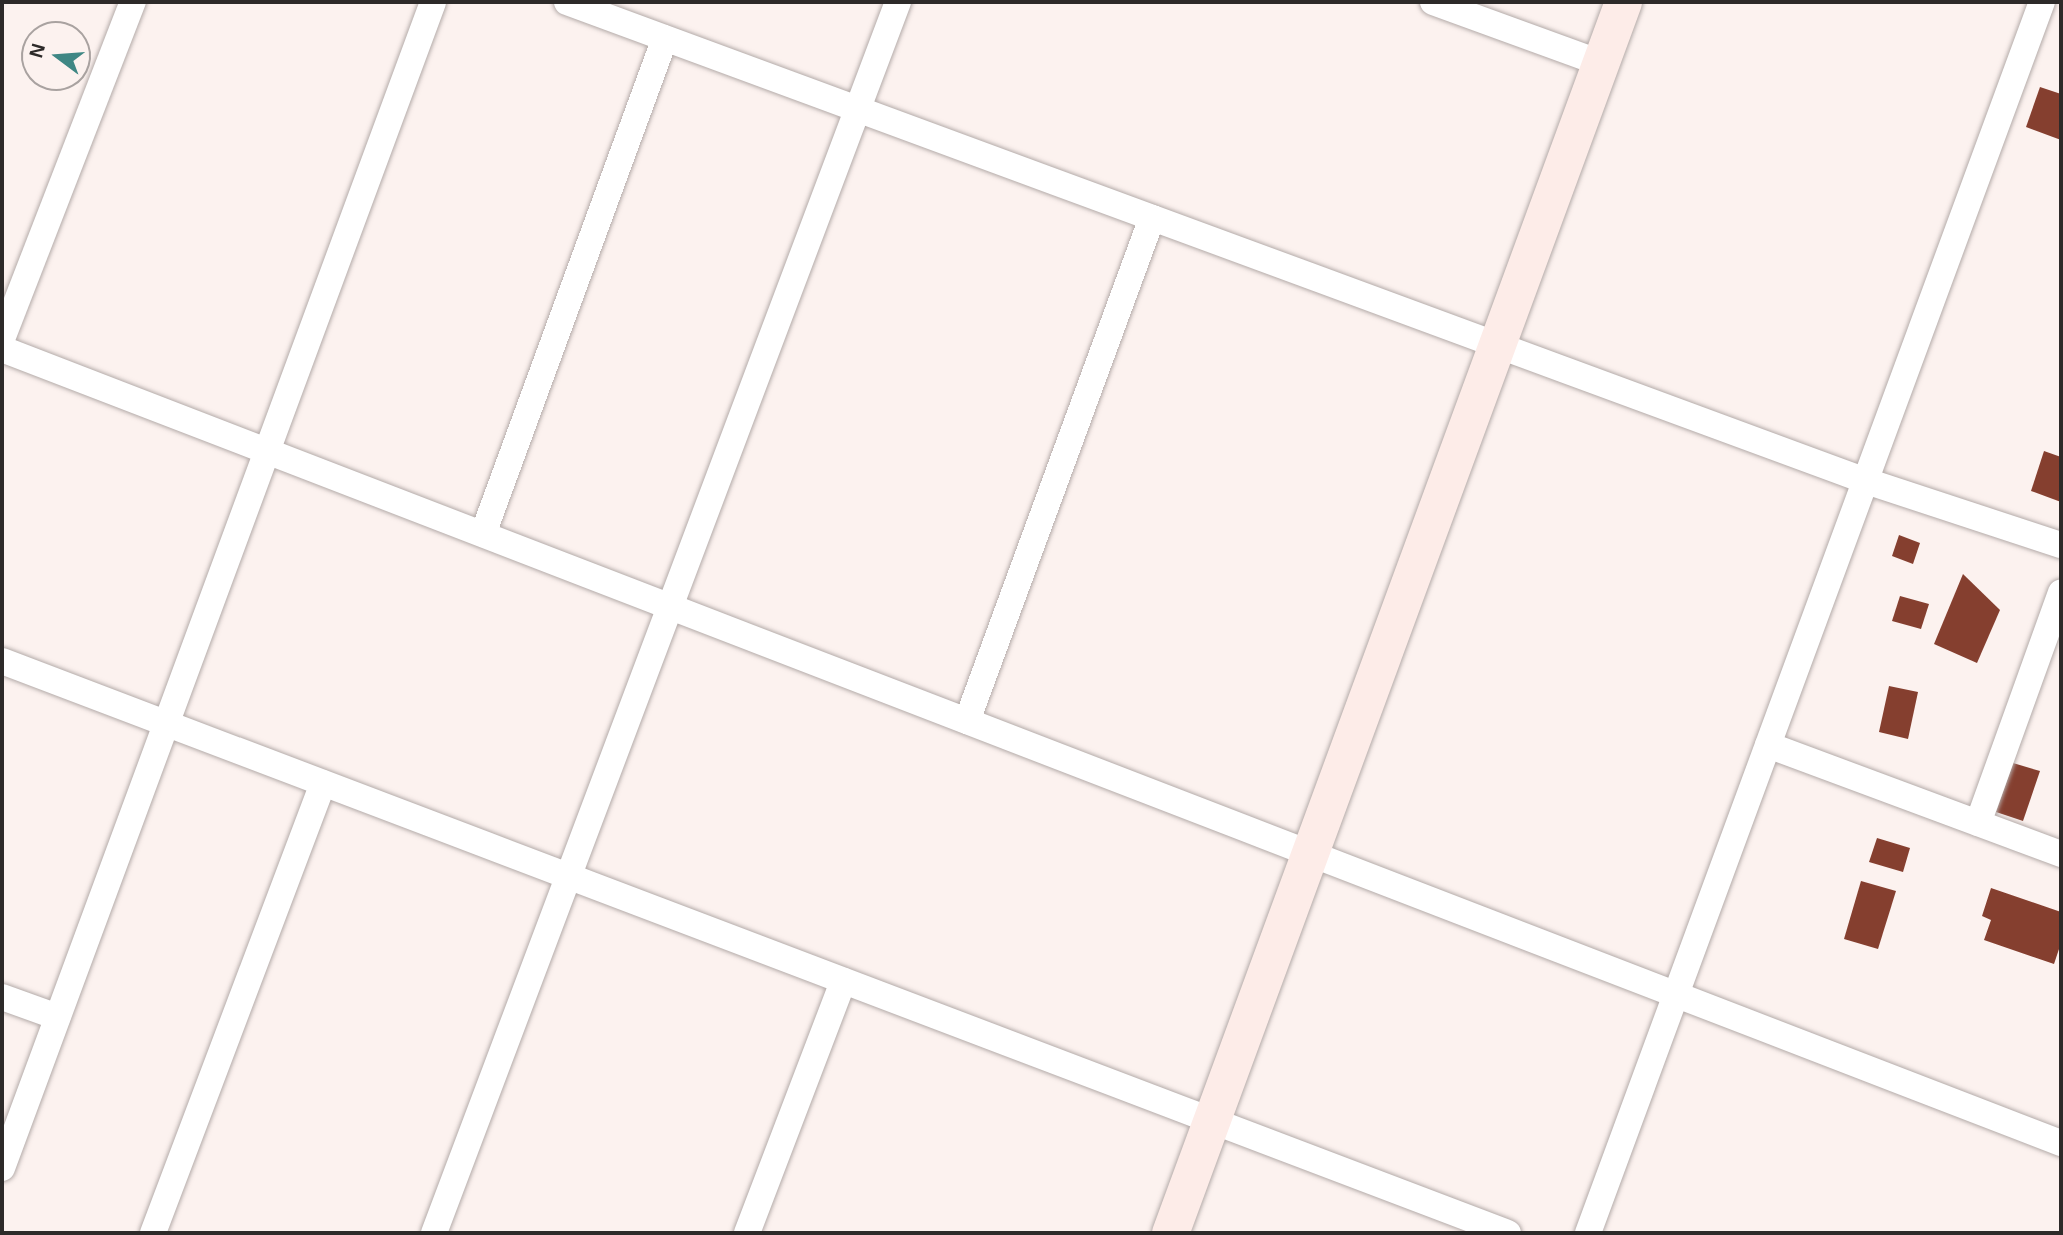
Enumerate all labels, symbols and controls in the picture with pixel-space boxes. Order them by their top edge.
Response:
north arrow [21,21,91,91]
text: N [25,41,49,60]

